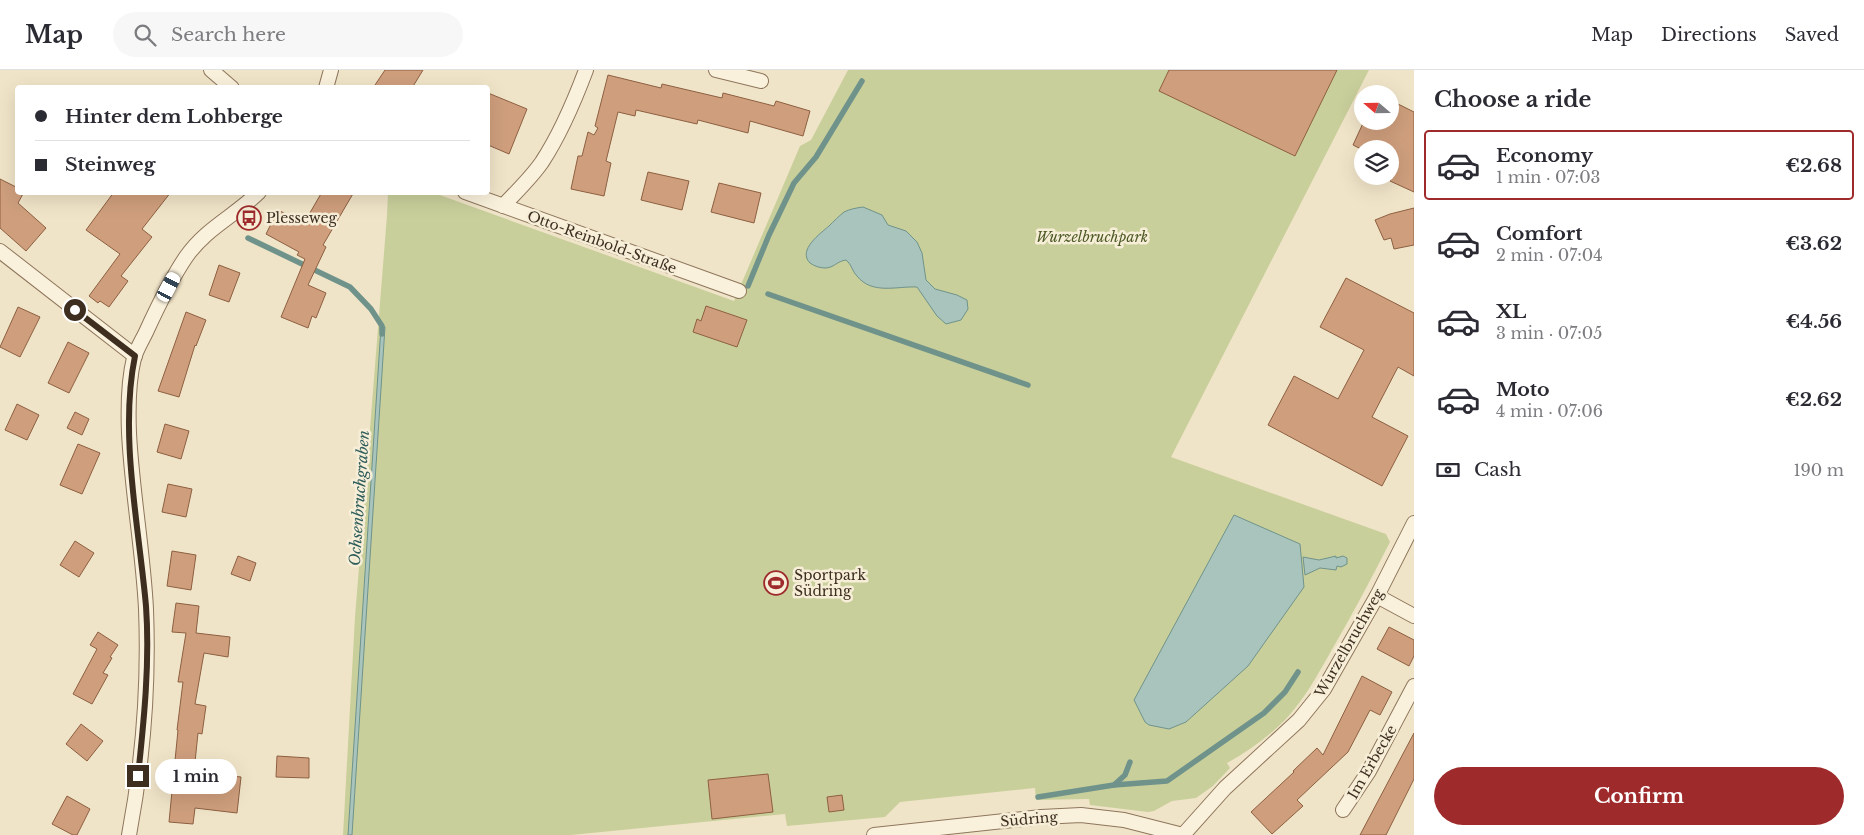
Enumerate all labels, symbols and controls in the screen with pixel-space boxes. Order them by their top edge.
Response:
search box [113,12,463,57]
text: Map [25,20,83,49]
icon: search [131,21,159,49]
text: Search here [171,23,286,46]
text: Map [1591,24,1633,46]
text: Directions [1661,24,1757,46]
text: Saved [1785,24,1839,46]
north arrow [1354,85,1399,130]
map controls [1354,85,1399,185]
text: Choose a ride [1434,86,1591,113]
text: Hinter dem Lohberge [65,105,283,128]
button: layers [1354,140,1399,185]
icon: car [1436,143,1481,188]
text: Economy [1496,144,1593,167]
text: Steinweg [65,153,155,176]
text: €2.68 [1786,154,1842,177]
text: 1 min · 07:03 [1496,167,1600,187]
bus stop icon: Plesseweg [236,205,262,231]
street label: Otto-Reinbold-Straße [525,207,679,277]
place label: Plesseweg [266,209,337,227]
icon: car [1436,221,1481,266]
text: Comfort [1496,222,1583,245]
park label: Wurzelbruchpark [1036,228,1148,246]
text: €3.62 [1786,232,1842,255]
text: 2 min · 07:04 [1496,245,1603,265]
car [155,270,182,304]
route start [64,299,86,321]
icon: car [1436,299,1481,344]
text: XL [1496,300,1526,323]
text: €4.56 [1786,310,1842,333]
text: 3 min · 07:05 [1496,323,1602,343]
icon: car [1436,377,1481,422]
text: Moto [1496,378,1550,401]
text: €2.62 [1785,388,1842,411]
text: 4 min · 07:06 [1496,401,1603,421]
water label: Ochsenbruchgraben [345,429,373,567]
icon: cash [1434,456,1462,484]
text: Cash [1474,458,1521,481]
text: 190 m [1793,460,1844,480]
place label: Sportpark Südring [794,566,867,600]
sports icon: Sportpark Südring [763,570,789,596]
street label: Wurzelbruchweg [1310,585,1388,701]
street label: Im Erbecke [1344,722,1400,802]
callout: 1 min [156,758,238,794]
route end [127,765,149,787]
text: 1 min [173,766,219,786]
button: Confirm [1434,767,1844,825]
street label: Südring [1000,807,1059,830]

